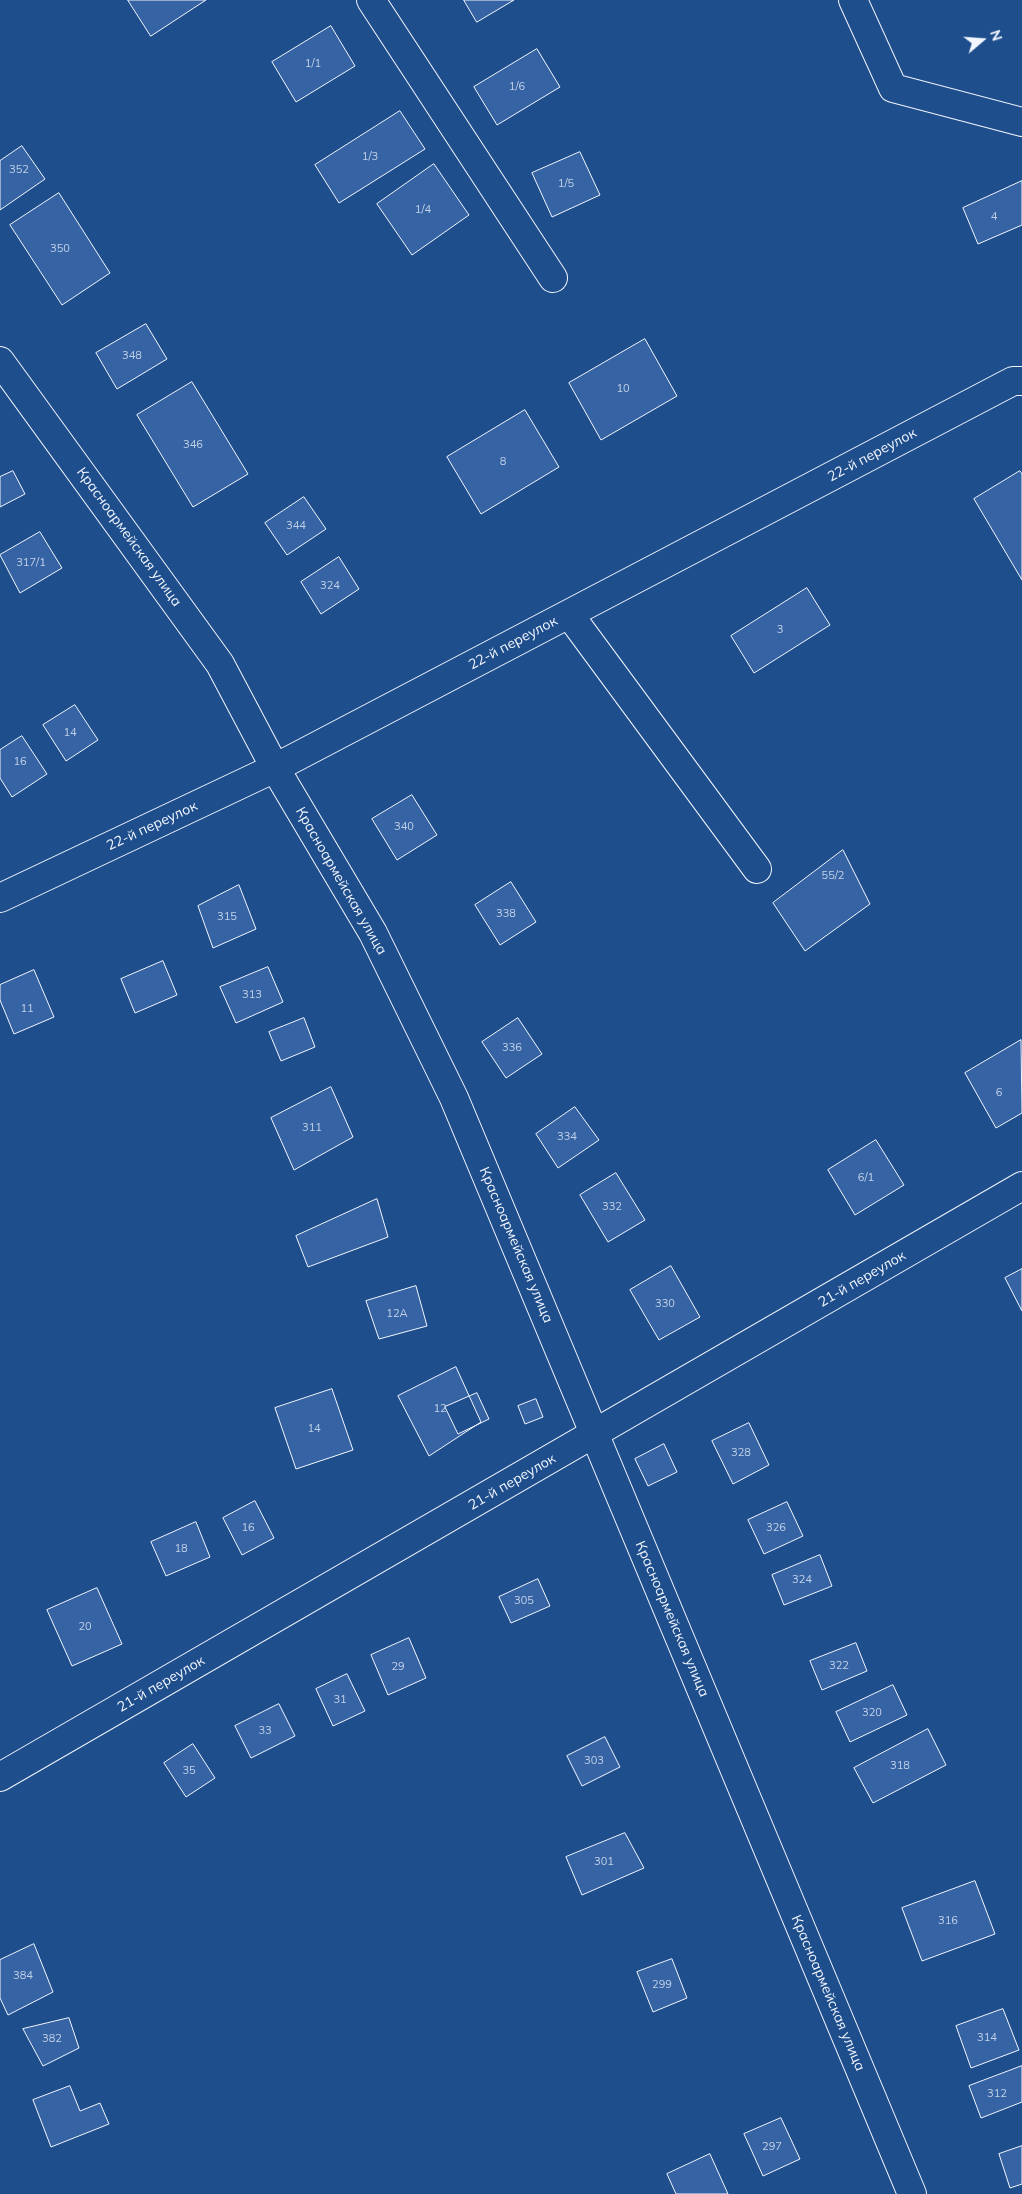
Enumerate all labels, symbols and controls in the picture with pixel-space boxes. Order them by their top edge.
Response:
north arrow [957,15,1007,65]
text: N [986,28,1006,43]
house number: 1/1 [305,57,321,71]
house number: 1/6 [509,80,525,94]
house number: 1/3 [362,150,378,164]
house number: 352 [9,163,29,177]
house number: 1/5 [558,177,574,191]
house number: 1/4 [415,203,431,217]
house number: 4 [991,210,997,224]
house number: 350 [50,242,70,256]
house number: 348 [122,349,142,363]
house number: 10 [616,382,630,396]
street label: 22-й переулок [825,425,919,485]
house number: 346 [183,438,203,452]
house number: 8 [500,455,506,469]
street label: Красноармейская улица [73,464,185,610]
house number: 344 [286,519,306,533]
house number: 317/1 [16,556,46,570]
house number: 324 [320,579,340,593]
street label: 22-й переулок [466,613,560,673]
house number: 3 [777,623,783,637]
house number: 14 [63,726,77,740]
house number: 16 [13,755,27,769]
street label: 22-й переулок [104,798,200,854]
street label: Красноармейская улица [292,804,390,958]
house number: 340 [394,820,414,834]
house number: 55/2 [822,869,844,883]
house number: 338 [496,907,516,921]
house number: 315 [217,910,237,924]
house number: 313 [242,988,262,1002]
house number: 11 [20,1002,34,1016]
house number: 336 [502,1041,522,1055]
house number: 6 [996,1086,1002,1100]
house number: 311 [302,1121,322,1135]
house number: 334 [557,1130,577,1144]
street label: Красноармейская улица [476,1165,556,1325]
house number: 6/1 [858,1171,874,1185]
house number: 332 [602,1200,622,1214]
street label: 21-й переулок [815,1247,909,1311]
house number: 330 [655,1297,675,1311]
house number: 12А [386,1307,408,1321]
house number: 12 [433,1402,447,1416]
house number: 14 [307,1422,321,1436]
house number: 328 [731,1446,751,1460]
street label: 21-й переулок [465,1450,559,1514]
house number: 16 [241,1521,255,1535]
house number: 326 [766,1521,786,1535]
street label: Красноармейская улица [632,1539,712,1699]
house number: 18 [174,1542,188,1556]
house number: 324 [792,1573,812,1587]
house number: 305 [514,1594,534,1608]
house number: 20 [78,1620,92,1634]
street label: 21-й переулок [114,1652,208,1716]
house number: 322 [829,1659,849,1673]
house number: 29 [391,1660,405,1674]
house number: 31 [333,1693,347,1707]
house number: 320 [862,1706,882,1720]
house number: 33 [258,1724,272,1738]
house number: 303 [584,1754,604,1768]
house number: 318 [890,1759,910,1773]
house number: 35 [182,1764,196,1778]
house number: 301 [594,1855,614,1869]
street label: Красноармейская улица [788,1913,868,2073]
house number: 316 [938,1914,958,1928]
house number: 384 [13,1969,33,1983]
house number: 299 [652,1978,672,1992]
house number: 314 [977,2031,997,2045]
house number: 382 [42,2032,62,2046]
house number: 312 [987,2087,1007,2101]
house number: 297 [762,2140,782,2154]

